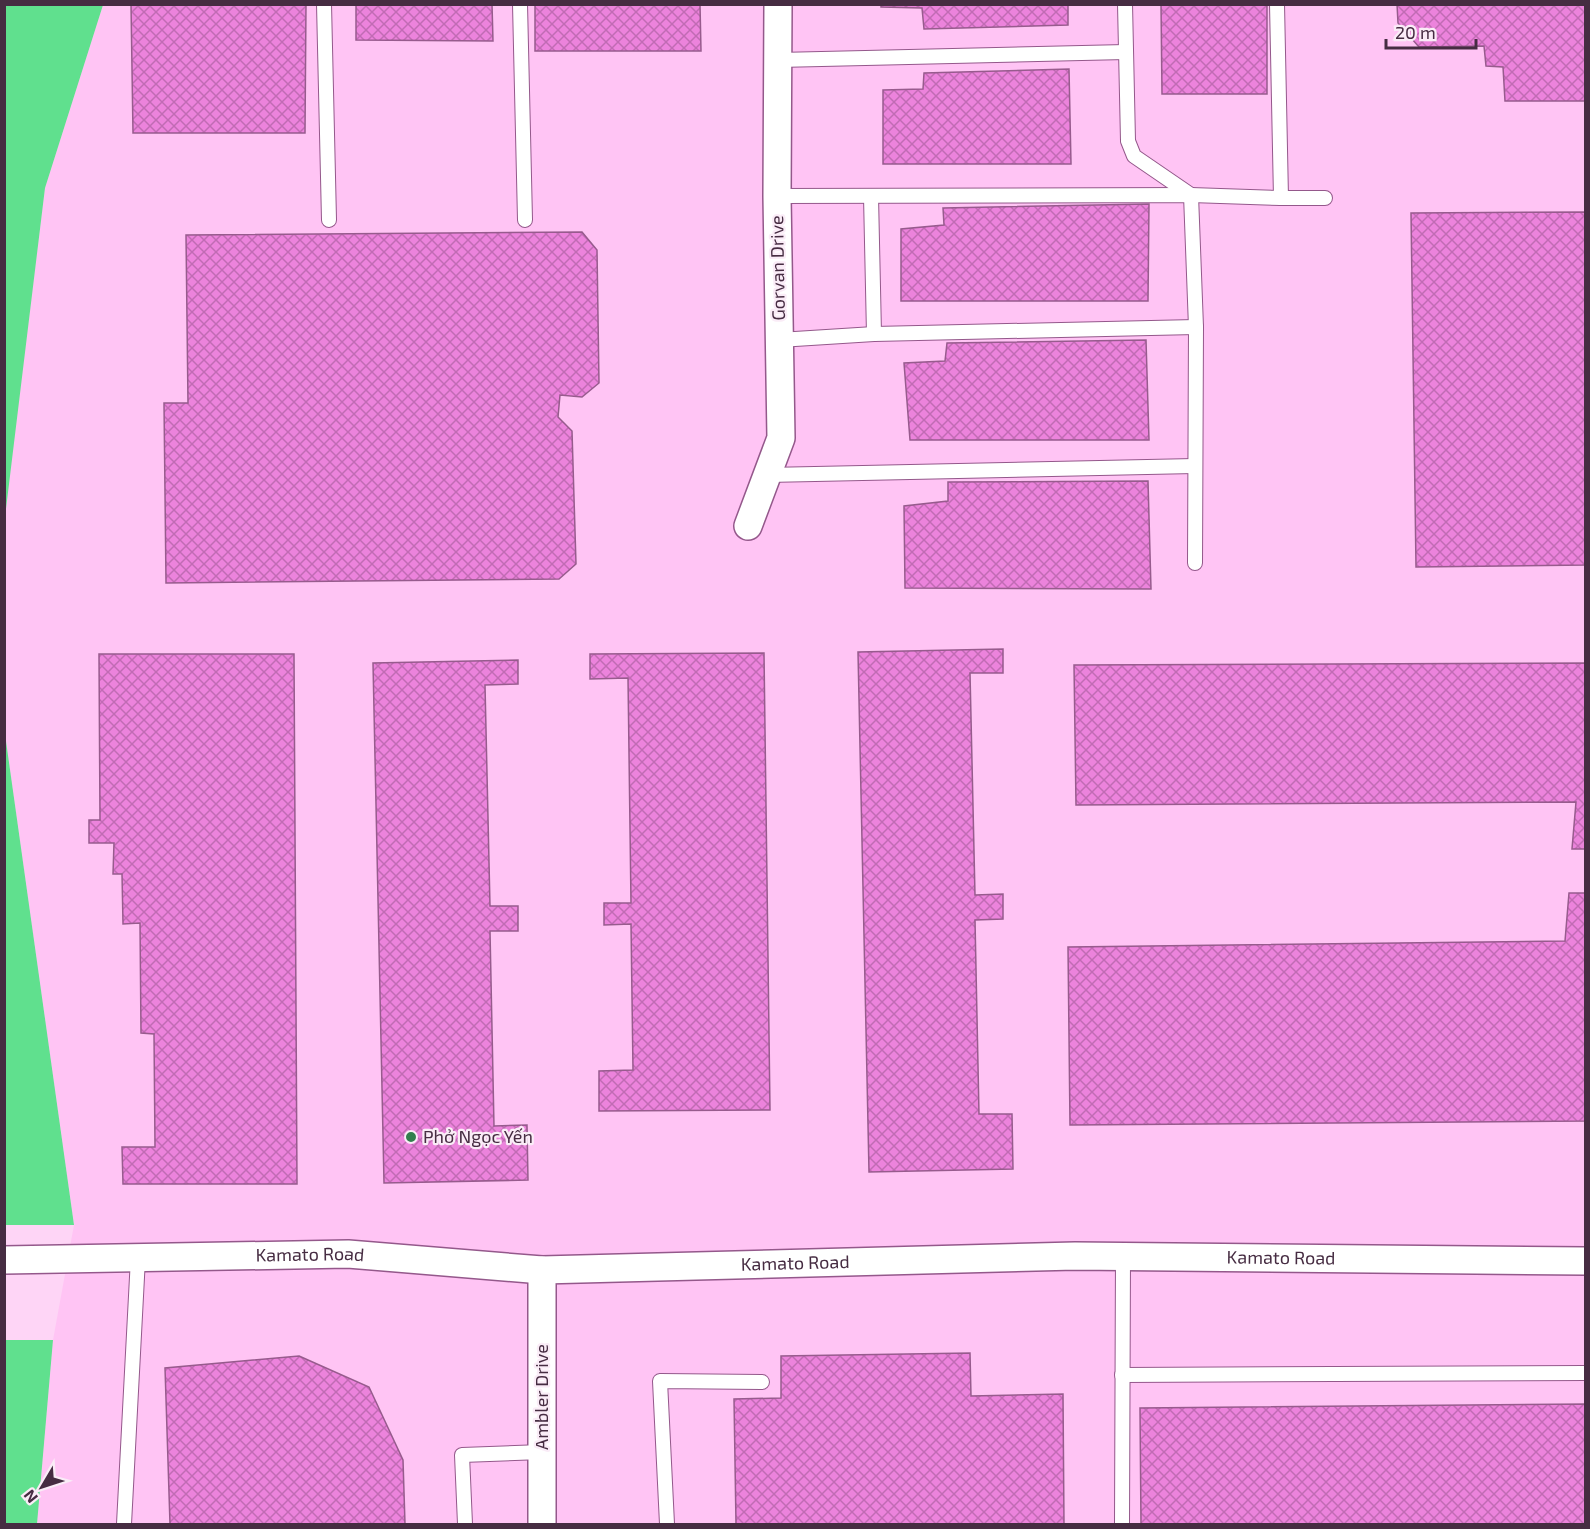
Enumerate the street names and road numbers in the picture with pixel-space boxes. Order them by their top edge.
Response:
street label: Gorvan Drive [765,215,789,321]
street label: Kamato Road [255,1242,365,1266]
street label: Kamato Road [1227,1245,1336,1269]
street label: Kamato Road [740,1250,850,1275]
street label: Ambler Drive [530,1344,552,1450]

